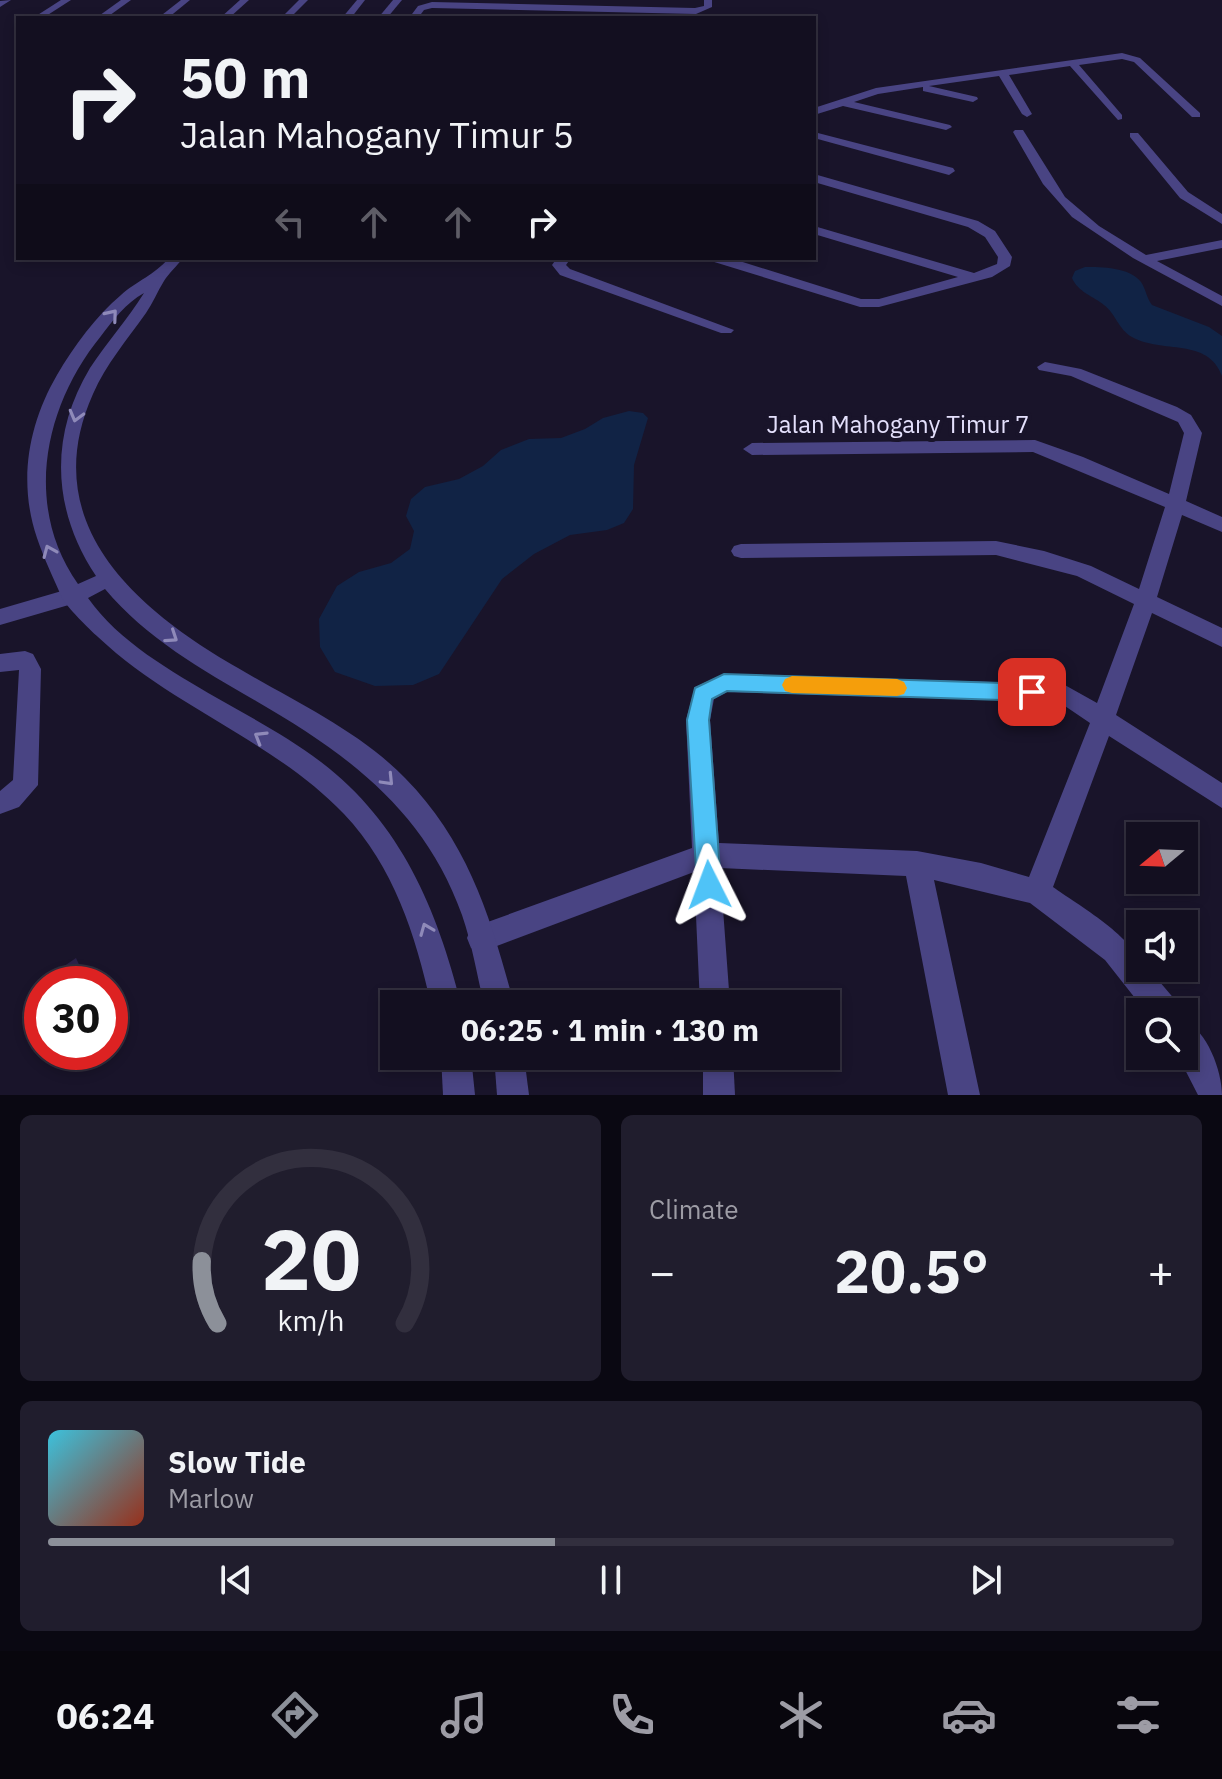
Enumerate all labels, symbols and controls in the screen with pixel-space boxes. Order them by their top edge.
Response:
text: 50 m [180,41,310,113]
icon: right [48,48,152,152]
text: Jalan Mahogany Timur 5 [180,111,574,158]
icon: left [268,200,312,244]
icon: ahead [352,200,396,244]
icon: ahead [436,200,480,244]
icon: right [520,200,564,244]
one-way arrow [102,309,117,324]
street label: Jalan Mahogany Timur 7 [767,408,1029,440]
one-way arrow [69,409,85,422]
one-way arrow [42,544,59,558]
one-way arrow [164,627,178,642]
pin [998,658,1066,726]
icon: arrive [1010,670,1054,714]
one-way arrow [254,731,269,747]
one-way arrow [379,771,394,785]
north arrow [1126,822,1198,894]
map controls [1126,822,1198,1070]
position arrow [667,843,751,927]
button: sound [1126,910,1198,982]
one-way arrow [419,923,436,937]
speed limit sign: 30 [24,966,128,1070]
button: search [1126,998,1198,1070]
text: 06:25 · 1 min · 130 m [461,1010,759,1049]
text: Climate [649,1192,739,1226]
text: 20 [261,1205,360,1313]
text: 20.5° [834,1231,989,1310]
text: − [649,1243,675,1300]
text: + [1148,1243,1174,1300]
text: km/h [277,1302,344,1339]
text: Slow Tide [168,1442,306,1481]
text: Marlow [168,1481,254,1515]
icon: previous [214,1558,258,1602]
icon: pause [589,1558,633,1602]
icon: next [964,1558,1008,1602]
icon: directions [267,1687,323,1743]
icon: music [436,1687,492,1743]
icon: phone [604,1687,660,1743]
icon: climate [773,1687,829,1743]
icon: car [941,1687,997,1743]
icon: filters [1110,1687,1166,1743]
text: 06:24 [56,1692,155,1739]

